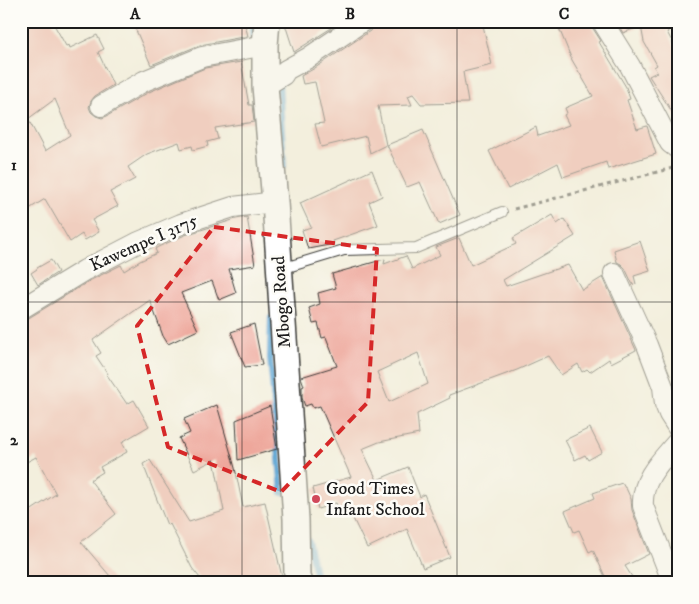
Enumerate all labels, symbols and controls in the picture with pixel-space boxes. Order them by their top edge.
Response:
text: A [129,4,141,24]
text: B [345,4,355,24]
text: C [559,4,569,24]
text: 1 [11,155,17,175]
street label: Kawempe I 3175 [87,209,202,277]
street label: Mbogo Road [268,255,296,349]
text: 2 [10,430,19,450]
place label: Good Times Infant School [326,478,425,521]
marker: Good Times Infant School [310,493,322,505]

